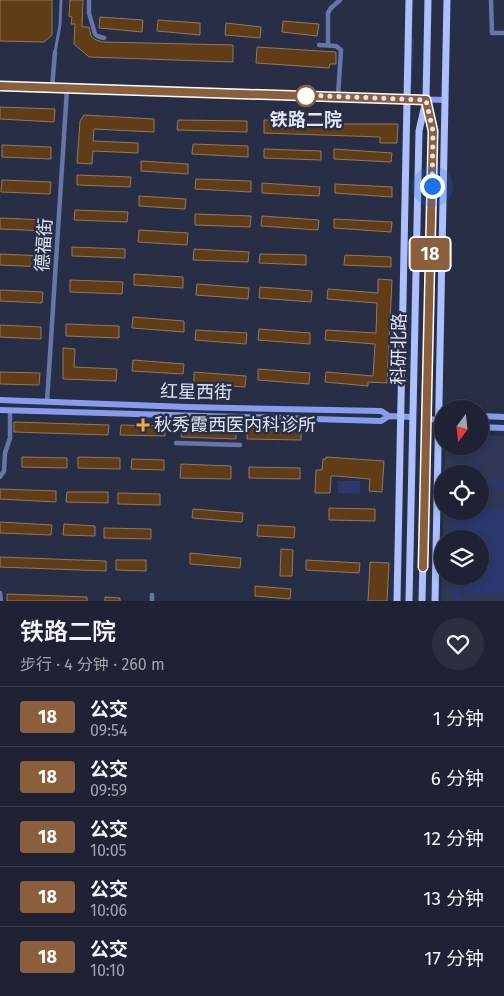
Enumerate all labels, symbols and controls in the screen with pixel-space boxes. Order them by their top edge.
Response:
marker: 铁路二院 [295,85,317,107]
place label: 铁路二院 [270,109,342,131]
your location [420,174,445,199]
street label: 德福街 [31,217,57,273]
line badge: 18 [408,238,452,270]
text: 18 [421,243,439,265]
street label: 科研北路 [387,313,411,385]
street label: 红星西街 [160,380,232,404]
north arrow [434,400,489,455]
map controls [434,400,489,585]
place label: 秋秀霞西医内科诊所 [154,414,316,436]
marker: 秋秀霞西医内科诊所 [136,418,150,432]
button: locate [434,465,489,520]
button: layers [434,530,489,585]
text: 铁路二院 [20,618,116,646]
button: heart [432,618,484,670]
text: 步行 · 4 分钟 · 260 m [20,655,165,674]
text: 公交 [90,698,128,721]
text: 18 [38,706,57,728]
text: 1 分钟 [433,707,484,730]
text: 09:54 [90,721,128,740]
text: 公交 [90,758,128,781]
text: 18 [38,766,57,788]
text: 6 分钟 [431,767,484,790]
text: 09:59 [90,781,127,800]
text: 公交 [90,818,128,841]
text: 18 [38,826,57,848]
text: 12 分钟 [423,827,484,850]
text: 10:05 [90,841,127,860]
text: 公交 [90,878,128,901]
text: 18 [38,886,57,908]
text: 13 分钟 [423,887,484,910]
text: 10:06 [90,901,127,920]
text: 公交 [90,938,128,961]
text: 18 [38,946,57,968]
text: 17 分钟 [424,947,484,970]
text: 10:10 [90,961,125,980]

